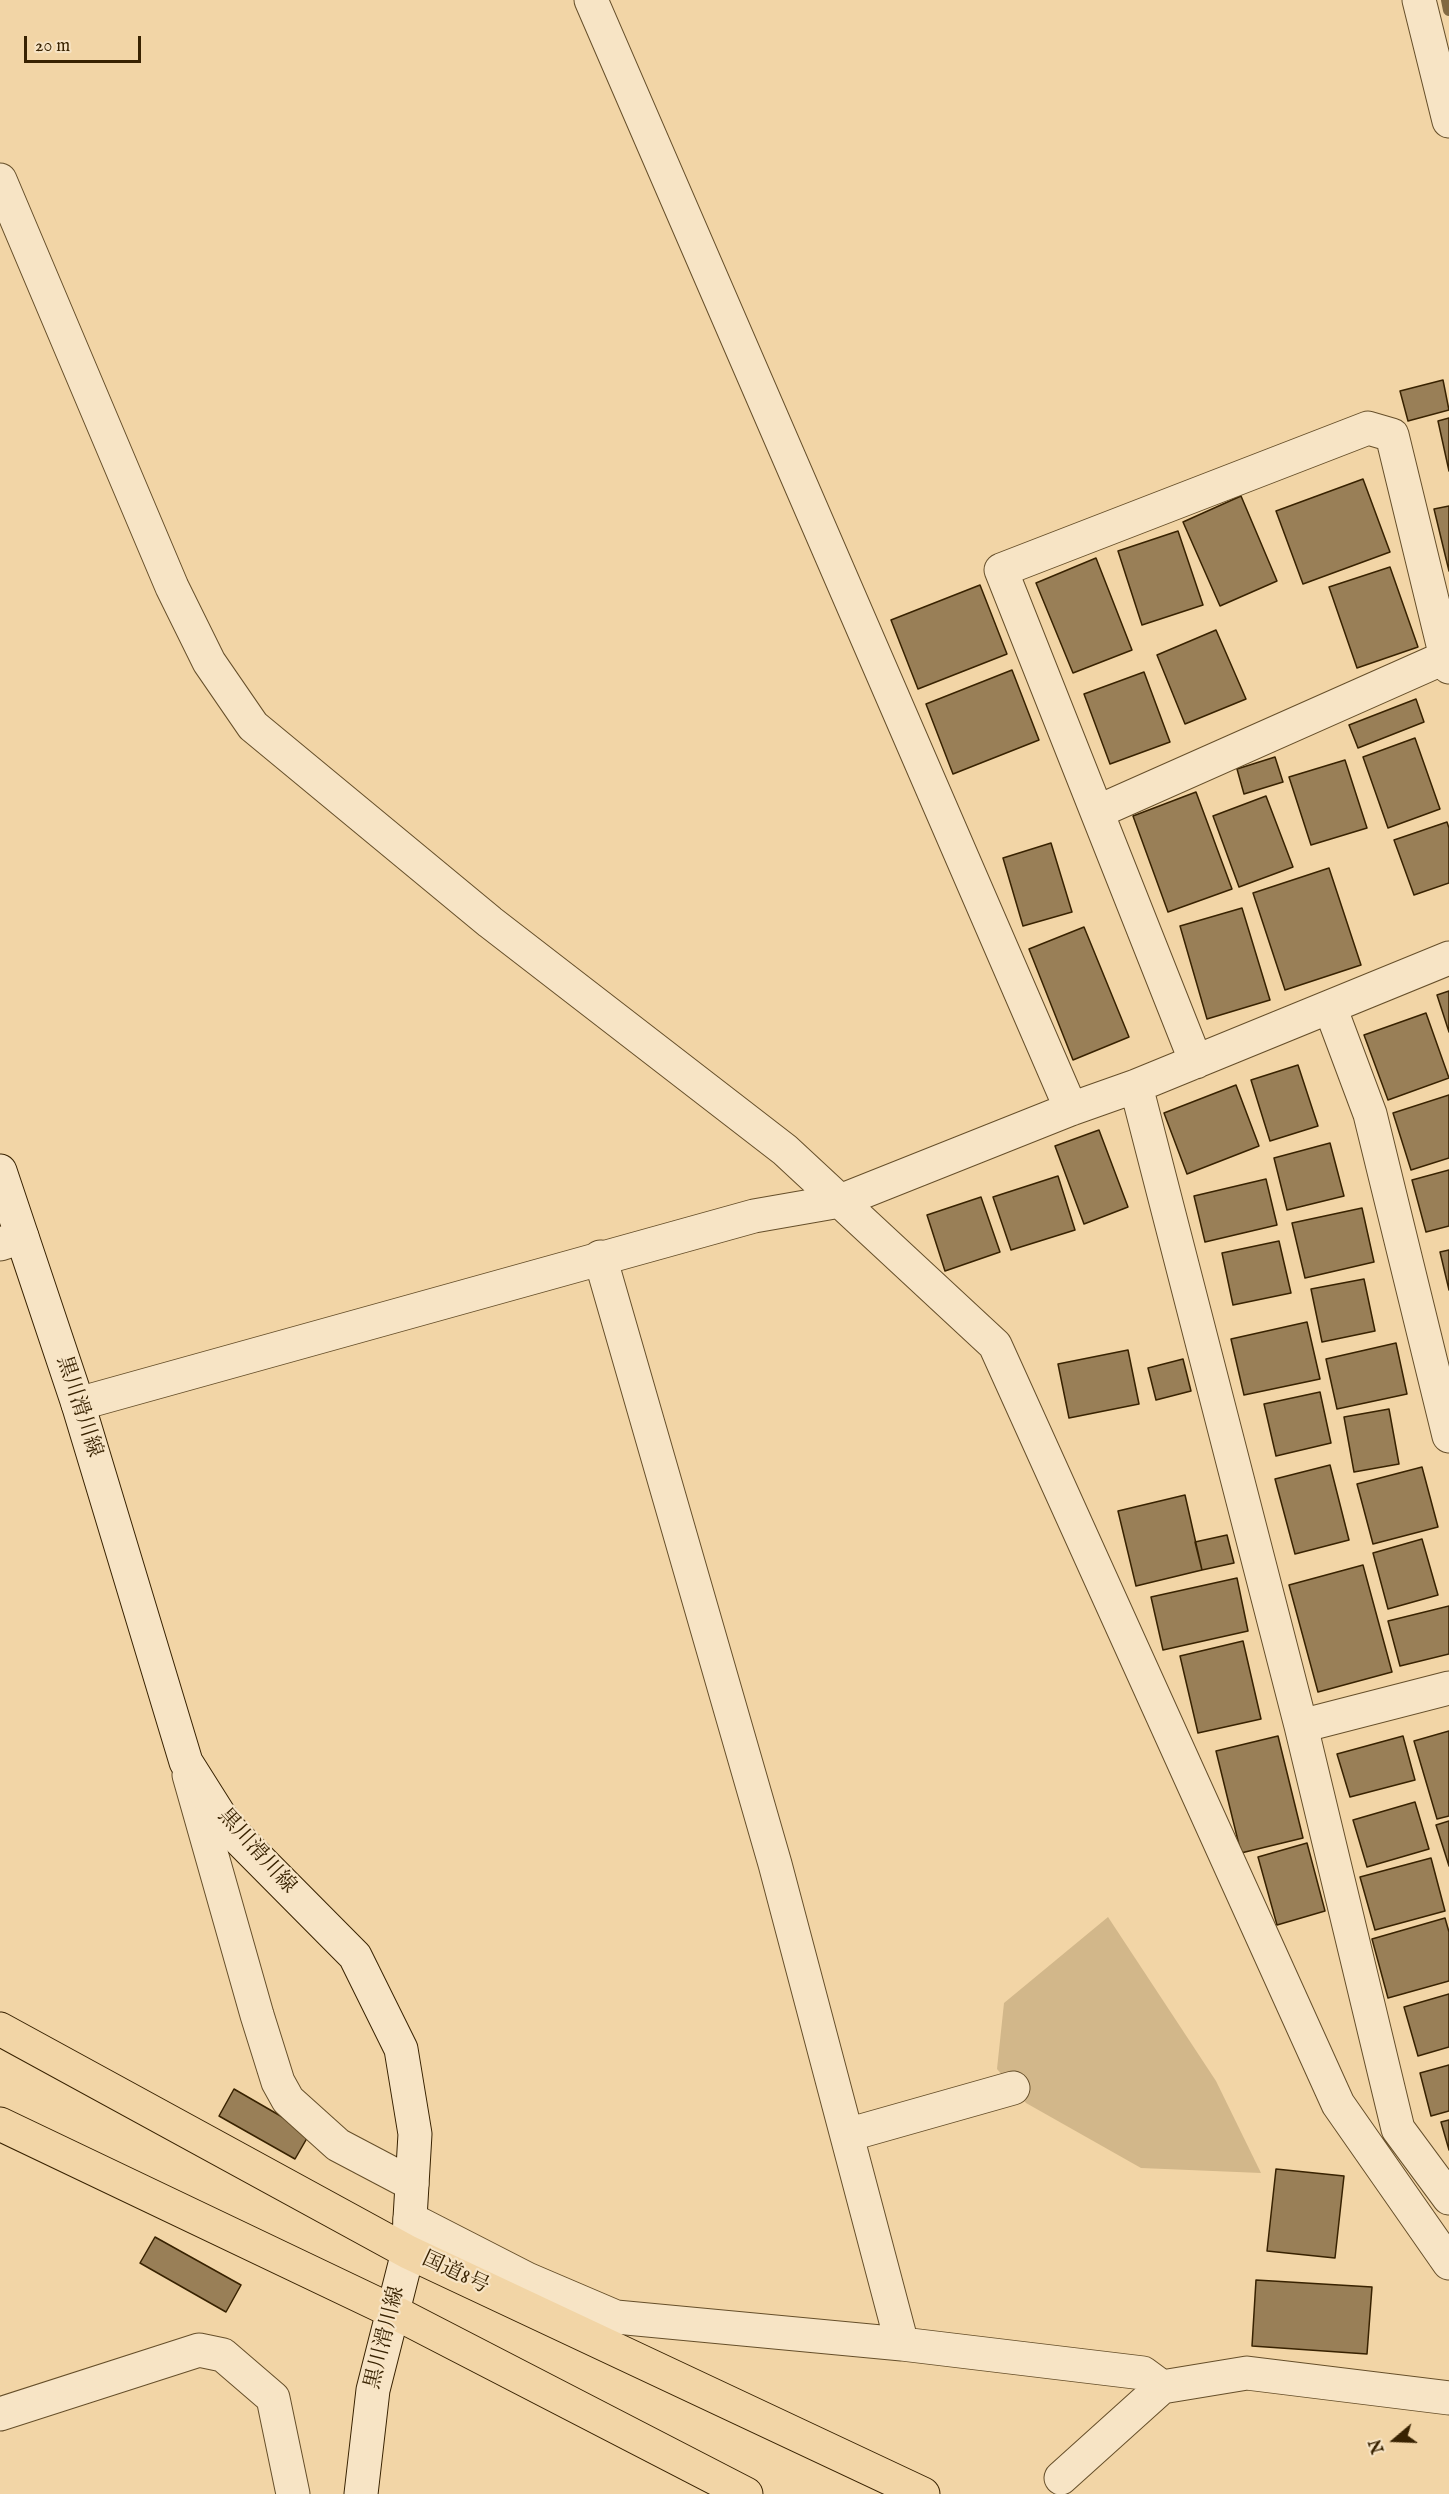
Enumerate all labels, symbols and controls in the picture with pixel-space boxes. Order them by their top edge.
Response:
scale bar [27,24,144,62]
text: 20 m [35,35,70,58]
street label: 黒川滑川線 [50,1353,106,1461]
street label: 黒川滑川線 [212,1805,300,1899]
street label: 国道8号 [417,2248,493,2300]
street label: 黒川滑川線 [361,2284,411,2392]
north arrow [1365,2410,1425,2470]
text: N [1366,2436,1390,2456]

